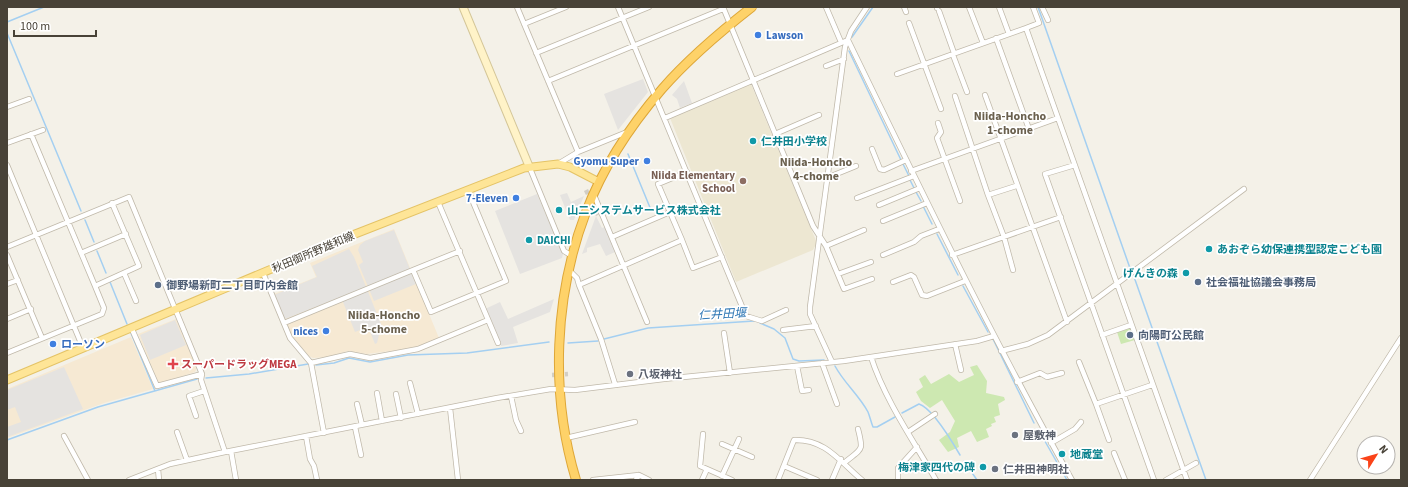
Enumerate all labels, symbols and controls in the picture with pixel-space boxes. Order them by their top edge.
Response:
scale bar [14,12,96,38]
text: 100 m [20,18,50,35]
place label: Lawson [766,28,803,43]
marker: Lawson [753,30,763,40]
district label: Niida-Honcho 1-chome [974,108,1047,139]
place label: 仁井田小学校 [761,134,827,149]
marker: 仁井田小学校 [748,136,758,146]
place label: Gyomu Super [574,154,640,169]
district label: Niida-Honcho 4-chome [780,154,853,185]
marker: Gyomu Super [642,156,652,166]
place label: Niida Elementary School [651,168,736,196]
marker: Niida Elementary School [738,176,748,186]
place label: 7-Eleven [466,191,508,206]
marker: 7-Eleven [511,193,521,203]
place label: 山二システムサービス株式会社 [567,203,721,218]
marker: 山二システムサービス株式会社 [554,205,564,215]
street label: 秋田御所野雄和線 [270,228,357,277]
place label: DAICHI [537,233,571,248]
marker: DAICHI [524,235,534,245]
place label: あおぞら幼保連携型認定こども園 [1217,242,1382,257]
marker: あおぞら幼保連携型認定こども園 [1204,244,1214,254]
place label: げんきの森 [1123,266,1178,281]
marker: げんきの森 [1181,268,1191,278]
place label: 社会福祉協議会事務局 [1206,275,1316,290]
marker: 社会福祉協議会事務局 [1193,277,1203,287]
place label: 御野場新町二丁目町内会館 [166,278,298,293]
marker: 御野場新町二丁目町内会館 [153,280,163,290]
water label: 仁井田堰 [698,305,748,324]
district label: Niida-Honcho 5-chome [348,307,421,338]
place label: nices [293,324,318,339]
marker: nices [321,326,331,336]
place label: 向陽町公民館 [1138,328,1204,343]
marker: 向陽町公民館 [1125,330,1135,340]
place label: ローソン [61,337,105,352]
marker: ローソン [48,339,58,349]
place label: スーパードラッグMEGA [181,357,297,372]
marker: スーパードラッグMEGA [168,359,178,369]
place label: 八坂神社 [638,367,682,382]
marker: 八坂神社 [625,369,635,379]
place label: 屋敷神 [1023,428,1056,443]
marker: 屋敷神 [1010,430,1020,440]
north arrow [1356,435,1396,475]
text: N [1375,442,1392,457]
place label: 地蔵堂 [1070,447,1103,462]
marker: 地蔵堂 [1057,449,1067,459]
place label: 梅津家四代の碑 [898,460,975,475]
marker: 梅津家四代の碑 [978,462,988,472]
place label: 仁井田神明社 [1003,462,1069,477]
marker: 仁井田神明社 [990,464,1000,474]

